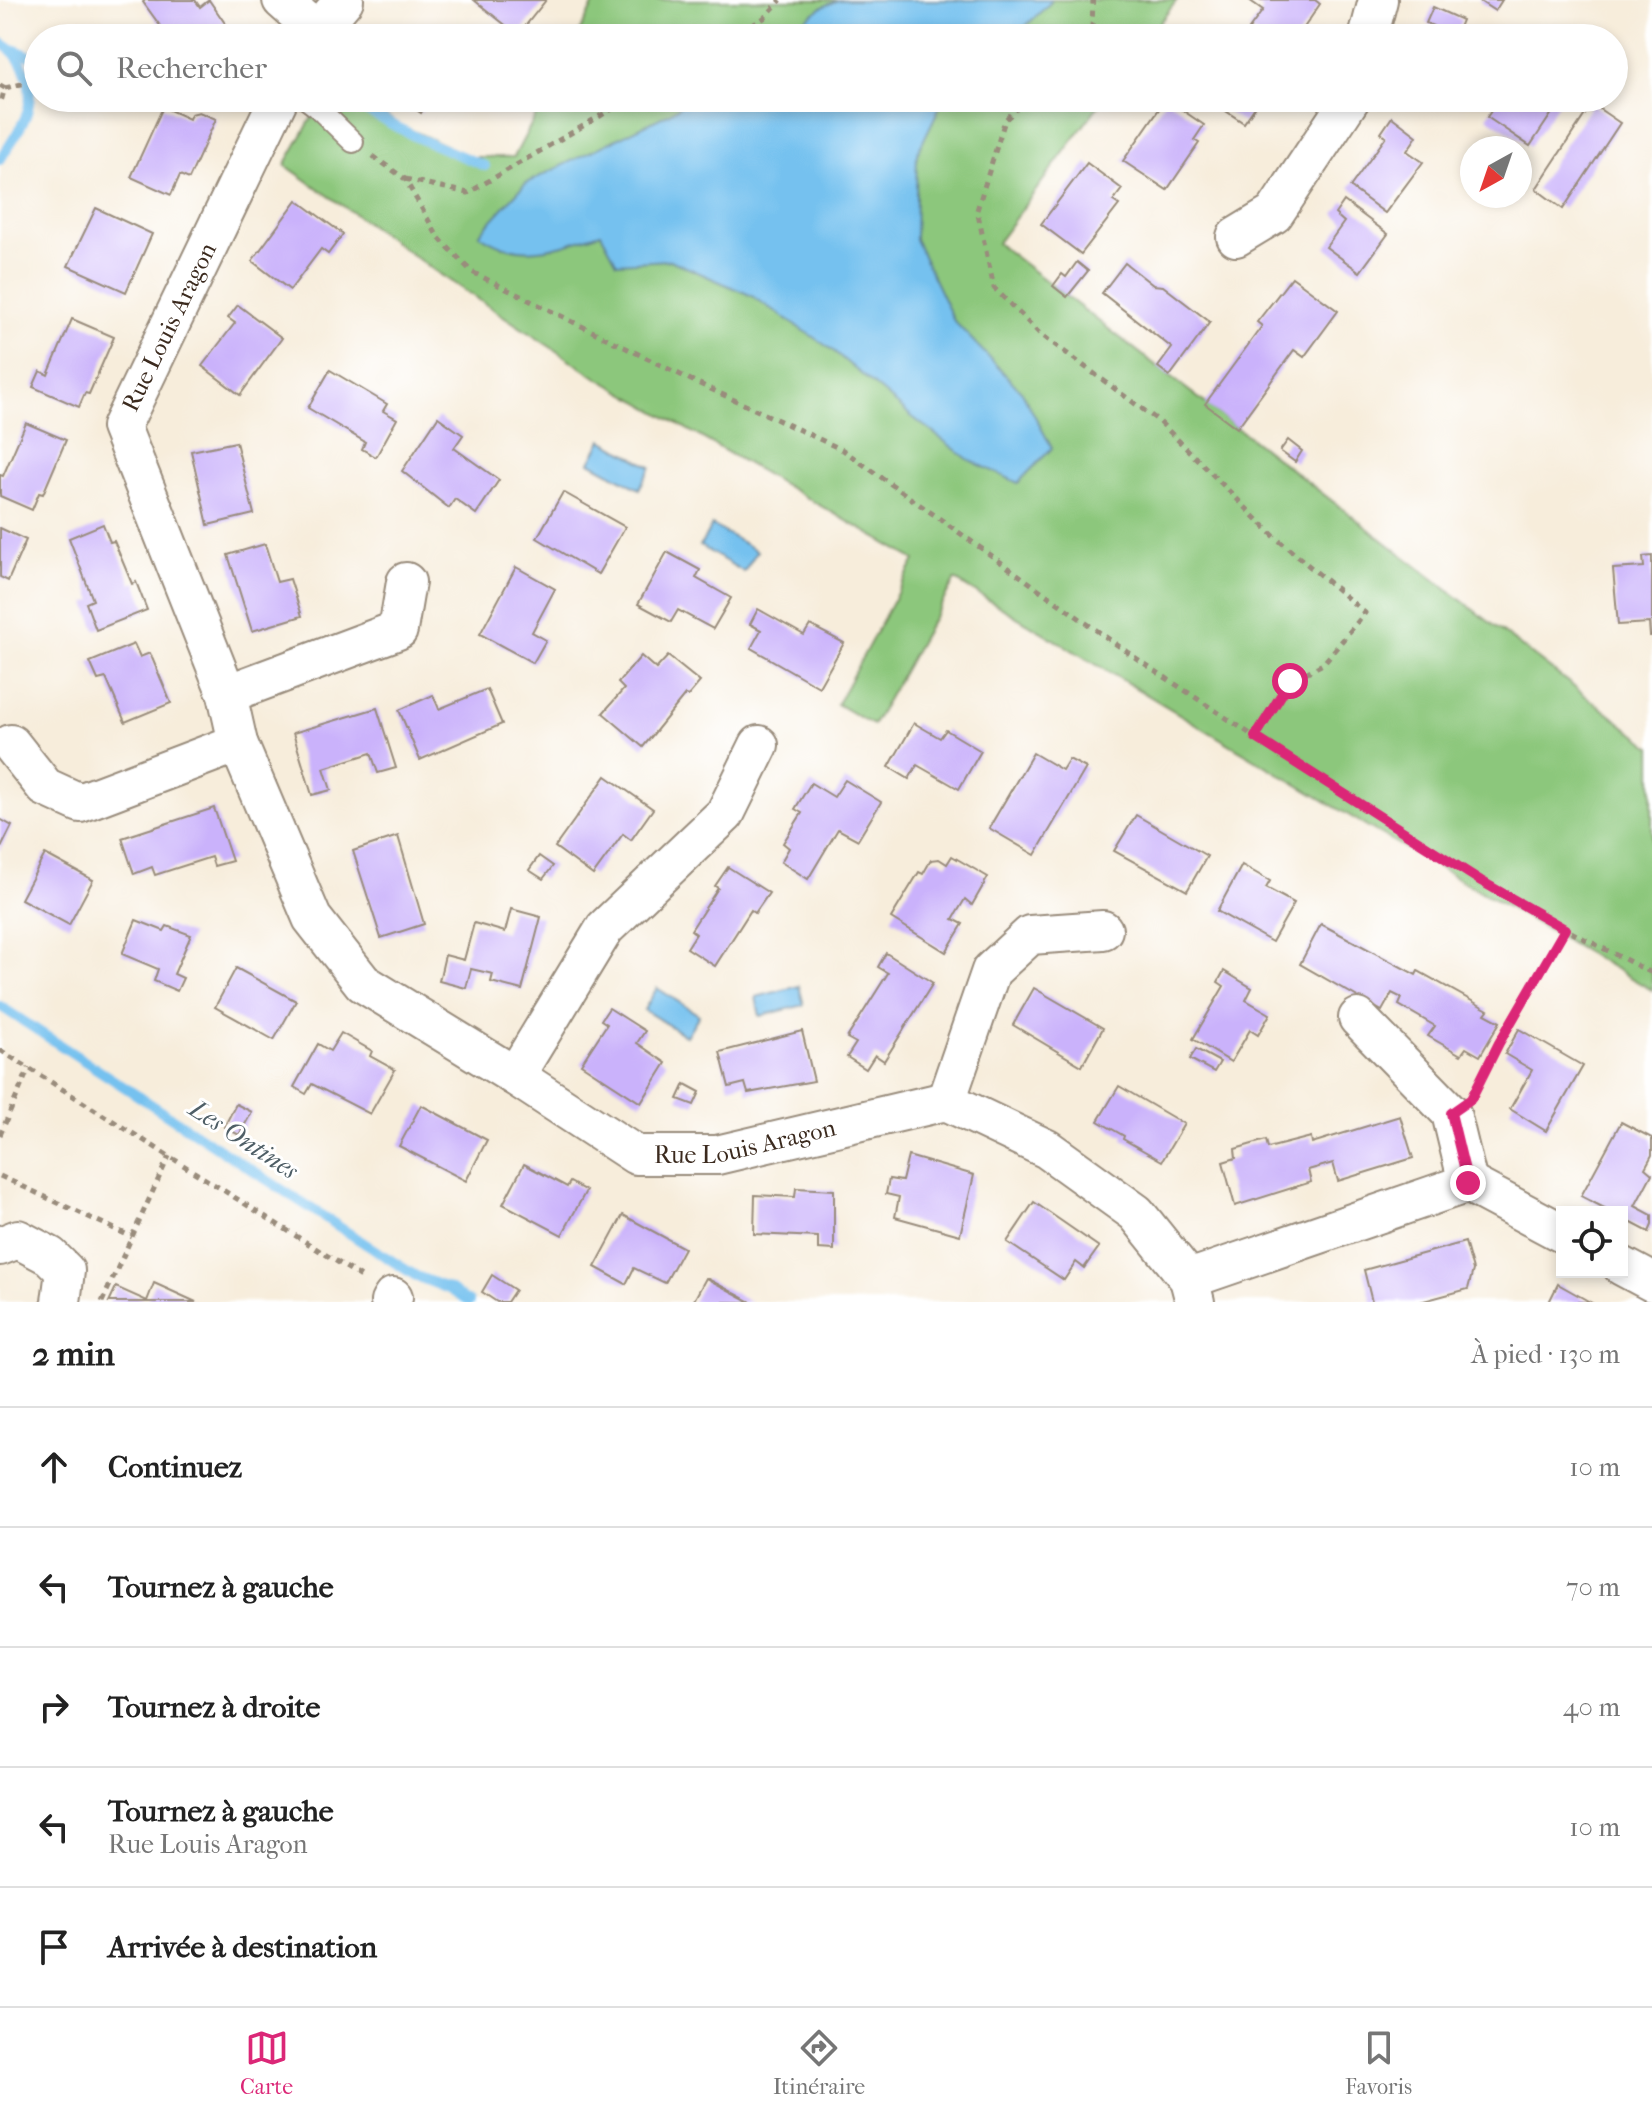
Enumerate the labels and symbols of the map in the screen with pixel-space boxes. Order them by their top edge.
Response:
north arrow [1460,136,1532,208]
street label: Rue Louis Aragon [116,238,222,416]
route start [1272,663,1308,699]
water label: Les Ontines [182,1092,305,1186]
street label: Rue Louis Aragon [654,1113,838,1169]
route end [1450,1165,1486,1201]

